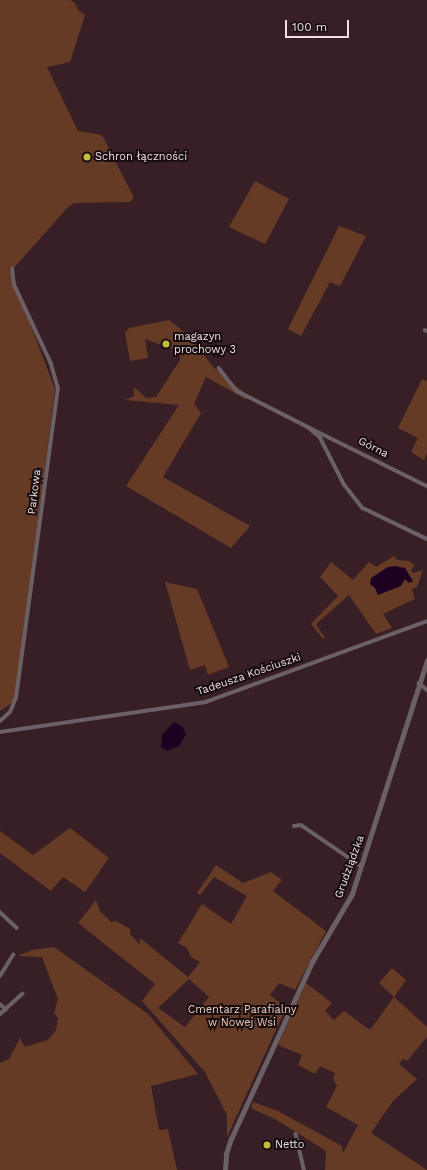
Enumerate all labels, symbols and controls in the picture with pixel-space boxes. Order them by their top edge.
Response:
scale bar [287,12,351,38]
text: 100 m [292,20,327,34]
place label: Schron łączności [95,150,187,164]
marker: Schron łączności [82,152,92,162]
place label: magazyn prochowy 3 [174,331,236,357]
marker: magazyn prochowy 3 [161,339,171,349]
street label: Górna [356,435,390,461]
street label: Parkowa [26,469,44,515]
street label: Tadeusza Kościuszki [195,651,303,699]
street label: Grudziądzka [332,834,368,900]
park label: Cmentarz Parafialny w Nowej Wsi [188,1004,296,1030]
place label: Netto [275,1138,304,1152]
marker: Netto [262,1140,272,1150]

